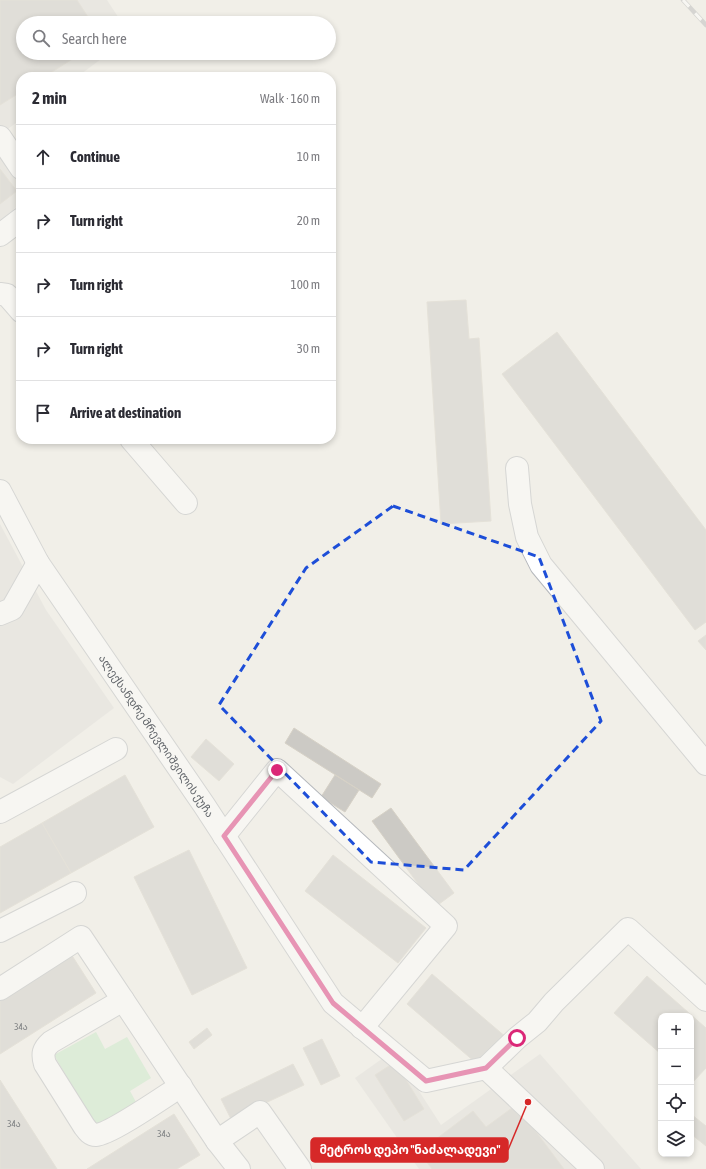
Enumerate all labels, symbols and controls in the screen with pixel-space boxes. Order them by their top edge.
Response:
search box [16,16,336,60]
icon: search [30,27,52,49]
text: Search here [62,30,127,47]
text: 2 min [32,88,67,108]
text: Walk · 160 m [260,91,320,106]
icon: ahead [32,146,54,168]
text: Continue [70,148,120,165]
text: 10 m [297,149,320,164]
icon: right [32,210,54,232]
text: Turn right [70,212,123,229]
text: 20 m [297,213,320,228]
icon: right [32,274,54,296]
text: Turn right [70,276,123,293]
text: 100 m [291,277,320,292]
icon: right [32,338,54,360]
text: Turn right [70,340,123,357]
text: 30 m [297,341,320,356]
icon: arrive [32,402,54,424]
text: Arrive at destination [70,404,181,421]
street label: ალექსანდრე მრევლიშვილის ქუჩა [97,652,216,819]
route end [268,761,286,779]
map controls [658,1013,694,1157]
button: + [658,1013,694,1049]
house number: 34ა [14,1022,28,1032]
route start [508,1029,526,1047]
button: − [658,1049,694,1085]
button: locate [658,1085,694,1121]
house number: 34ა [7,1119,21,1129]
button: layers [658,1121,694,1157]
house number: 34ა [157,1129,171,1139]
callout: მეტროს დეპო "ნაძალადევი" [311,1138,508,1162]
text: მეტროს დეპო "ნაძალადევი" [320,1143,501,1158]

